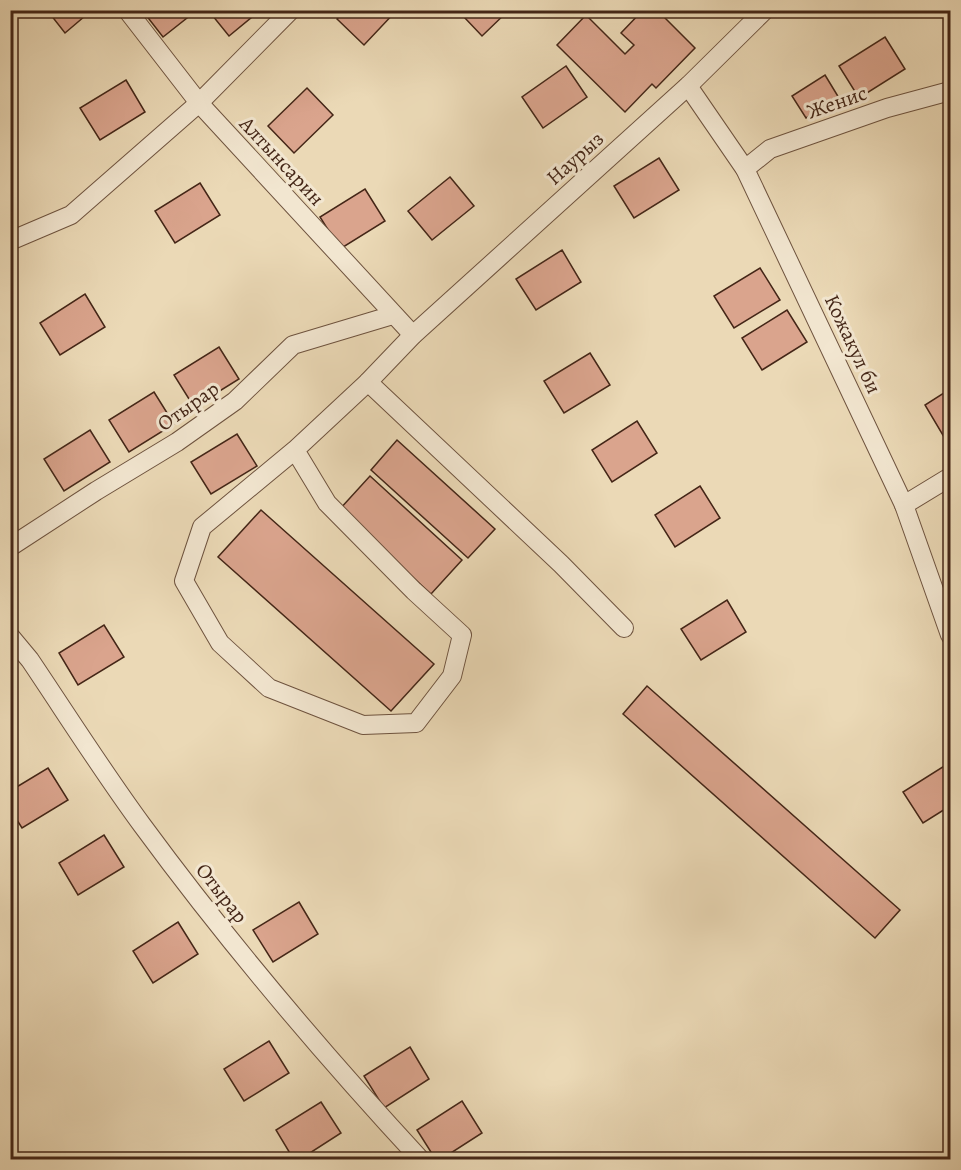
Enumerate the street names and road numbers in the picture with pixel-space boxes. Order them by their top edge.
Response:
street label: Женис [803,79,871,125]
street label: Алтынсарин [233,110,331,212]
street label: Наурыз [540,125,610,191]
street label: Кожакул би [818,290,888,398]
street label: Отырар [151,375,225,437]
street label: Отырар [190,857,254,929]

